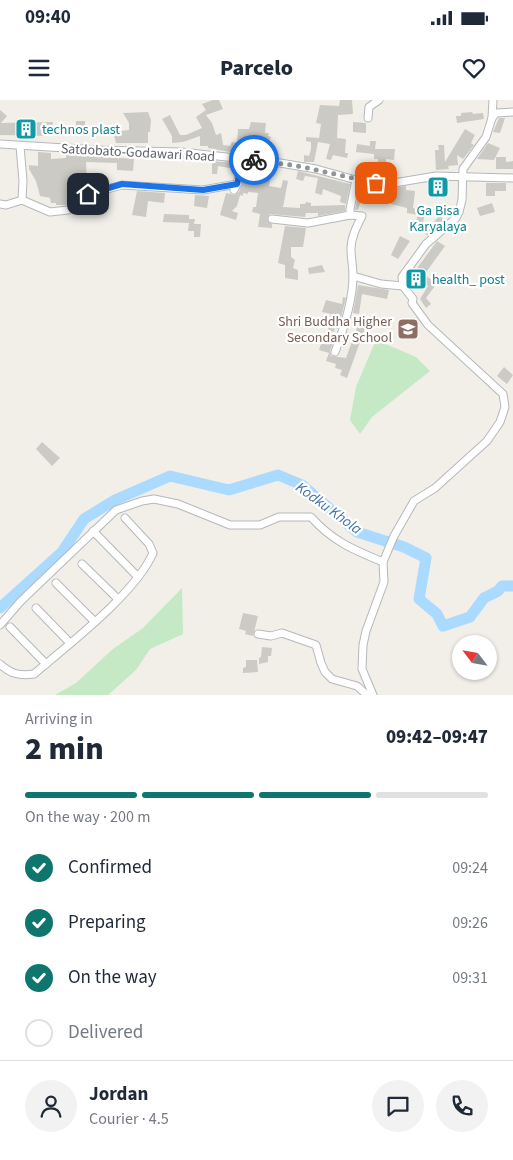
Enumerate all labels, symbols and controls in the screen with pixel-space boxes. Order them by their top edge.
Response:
text: 09:40 [25,4,71,31]
text: Parcelo [220,52,293,84]
icon: menu [25,54,53,82]
icon: heart [460,54,488,82]
building icon: technos plast [14,117,38,141]
place label: technos plast [42,120,120,140]
courier [229,135,279,185]
street label: Satdobato-Godawari Road [60,139,216,167]
icon: bike [240,146,268,174]
pin [355,162,397,204]
icon: bag [362,169,390,197]
pin [67,173,109,215]
building icon: Ga Bisa Karyalaya [426,175,450,199]
icon: home [74,180,102,208]
place label: Ga Bisa Karyalaya [409,201,467,237]
building icon: health_ post [404,267,428,291]
place label: health_ post [432,270,505,290]
place label: Shri Buddha Higher Secondary School [278,312,392,348]
school or university icon: Shri Buddha Higher Secondary School [396,317,420,341]
water label: Kodku Khola [291,477,366,540]
north arrow [452,635,498,680]
map controls [452,635,497,680]
text: Arriving in [25,708,93,730]
text: 09:42–09:47 [386,724,488,751]
text: 2 min [25,726,104,772]
text: On the way · 200 m [25,806,150,828]
icon: check [25,854,53,882]
text: Confirmed [68,854,152,881]
text: 09:24 [452,857,488,879]
icon: check [25,909,53,937]
text: Preparing [68,909,146,936]
text: 09:26 [452,912,488,934]
icon: check [25,964,53,992]
text: On the way [68,964,157,991]
text: 09:31 [452,967,488,989]
text: Delivered [68,1019,143,1046]
button: person [25,1080,77,1132]
button: chat [372,1080,424,1132]
button: phone [436,1080,488,1132]
text: Jordan [89,1081,148,1108]
text: Courier · 4.5 [89,1108,169,1130]

